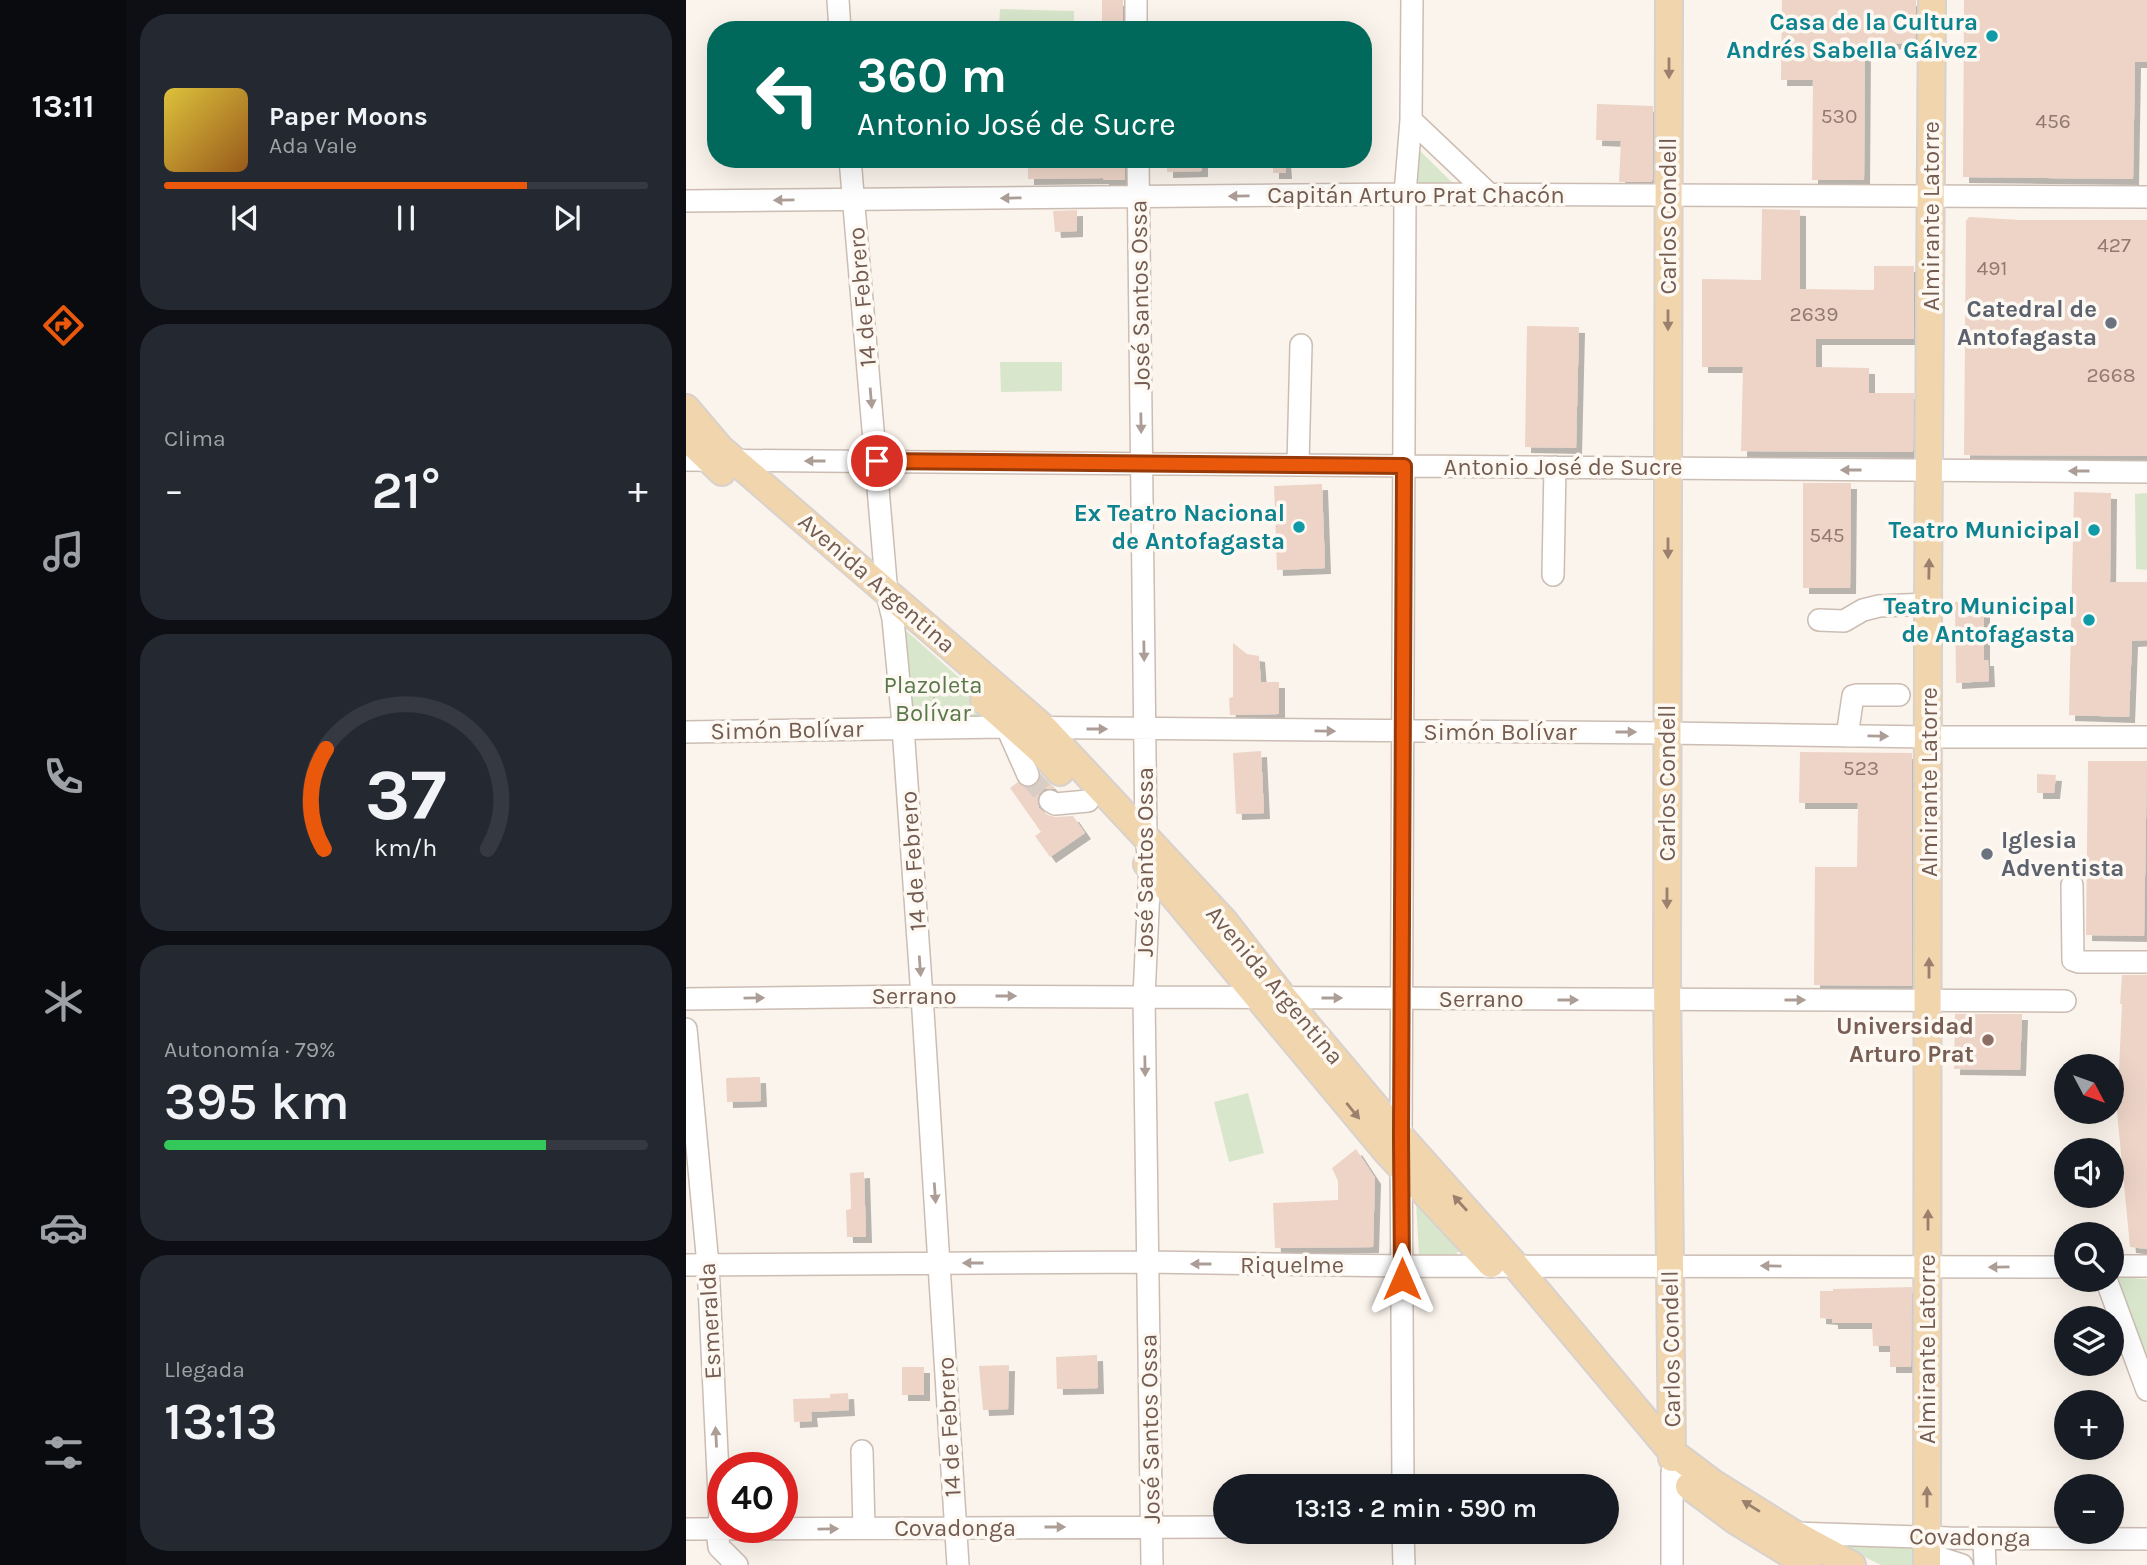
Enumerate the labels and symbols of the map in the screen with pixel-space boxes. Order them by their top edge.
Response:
place label: Casa de la Cultura Andrés Sabella Gálvez [1726,8,1978,64]
marker: Casa de la Cultura Andrés Sabella Gálvez [1984,28,2000,44]
one-way arrow [1663,57,1675,79]
house number: 530 [1821,104,1857,128]
house number: 456 [2035,109,2071,133]
street label: Almirante Latorre [1917,121,1945,311]
street label: Carlos Condell [1654,137,1682,295]
street label: Capitán Arturo Prat Chacón [1267,181,1565,209]
one-way arrow [1227,190,1249,201]
one-way arrow [1000,192,1022,204]
one-way arrow [773,194,795,206]
street label: José Santos Ossa [1124,200,1156,390]
street label: 14 de Febrero [842,226,882,368]
house number: 427 [2097,233,2131,257]
house number: 491 [1977,256,2007,280]
place label: Catedral de Antofagasta [1957,295,2097,351]
house number: 2639 [1790,302,1838,326]
one-way arrow [1662,309,1674,331]
marker: Catedral de Antofagasta [2103,315,2119,331]
house number: 2668 [2086,363,2136,387]
one-way arrow [866,387,877,409]
one-way arrow [1135,413,1147,435]
pin [847,431,907,491]
street label: Antonio José de Sucre [1444,453,1682,481]
one-way arrow [804,455,826,467]
one-way arrow [1840,464,1862,476]
one-way arrow [2068,466,2090,477]
place label: Ex Teatro Nacional de Antofagasta [1074,499,1285,555]
street label: Avenida Argentina [793,507,961,659]
place label: Teatro Municipal [1889,516,2080,544]
marker: Ex Teatro Nacional de Antofagasta [1291,519,1307,535]
marker: Teatro Municipal [2086,522,2102,538]
house number: 545 [1809,523,1845,547]
one-way arrow [1662,537,1674,559]
one-way arrow [1923,558,1935,580]
place label: Teatro Municipal de Antofagasta [1884,592,2075,648]
marker: Teatro Municipal de Antofagasta [2081,612,2097,628]
one-way arrow [1138,640,1150,662]
park label: Plazoleta Bolívar [883,671,983,727]
street label: Almirante Latorre [1915,687,1943,877]
street label: Carlos Condell [1653,704,1681,862]
street label: Simón Bolívar [710,715,864,745]
street label: Simón Bolívar [1423,718,1577,746]
one-way arrow [1086,723,1108,734]
one-way arrow [1314,725,1336,737]
one-way arrow [1615,726,1637,738]
one-way arrow [1867,730,1889,742]
house number: 523 [1843,756,1879,780]
street label: José Santos Ossa [1131,767,1159,957]
street label: 14 de Febrero [894,790,932,932]
place label: Iglesia Adventista [2001,826,2124,882]
marker: Iglesia Adventista [1979,846,1995,862]
one-way arrow [1661,887,1673,909]
street label: Avenida Argentina [1200,900,1350,1070]
one-way arrow [915,955,926,977]
one-way arrow [1923,957,1935,979]
street label: Serrano [872,982,957,1010]
street label: Serrano [1439,985,1524,1013]
one-way arrow [995,991,1017,1002]
one-way arrow [743,992,765,1004]
one-way arrow [1321,992,1343,1004]
one-way arrow [1557,994,1579,1006]
one-way arrow [1785,994,1807,1006]
place label: Universidad Arturo Prat [1836,1012,1974,1068]
marker: Universidad Arturo Prat [1980,1032,1996,1048]
north arrow [2054,1054,2124,1124]
one-way arrow [1140,1055,1151,1077]
one-way arrow [1345,1102,1360,1119]
one-way arrow [930,1182,941,1204]
one-way arrow [1452,1194,1468,1212]
one-way arrow [1922,1209,1934,1231]
position arrow [1365,1242,1439,1316]
street label: Riquelme [1240,1251,1344,1279]
street label: Almirante Latorre [1913,1254,1941,1444]
one-way arrow [962,1257,984,1269]
one-way arrow [1189,1258,1211,1270]
one-way arrow [1760,1260,1782,1272]
one-way arrow [1987,1261,2009,1273]
street label: Esmeralda [693,1262,727,1380]
street label: Carlos Condell [1656,1270,1686,1428]
street label: José Santos Ossa [1134,1334,1166,1524]
street label: 14 de Febrero [931,1356,967,1498]
one-way arrow [710,1426,721,1448]
speed limit sign: 40 [707,1452,798,1543]
one-way arrow [1921,1486,1933,1508]
one-way arrow [1741,1500,1760,1513]
street label: Covadonga [894,1514,1016,1542]
one-way arrow [1044,1521,1066,1533]
street label: Covadonga [1909,1522,2031,1552]
one-way arrow [817,1523,839,1535]

